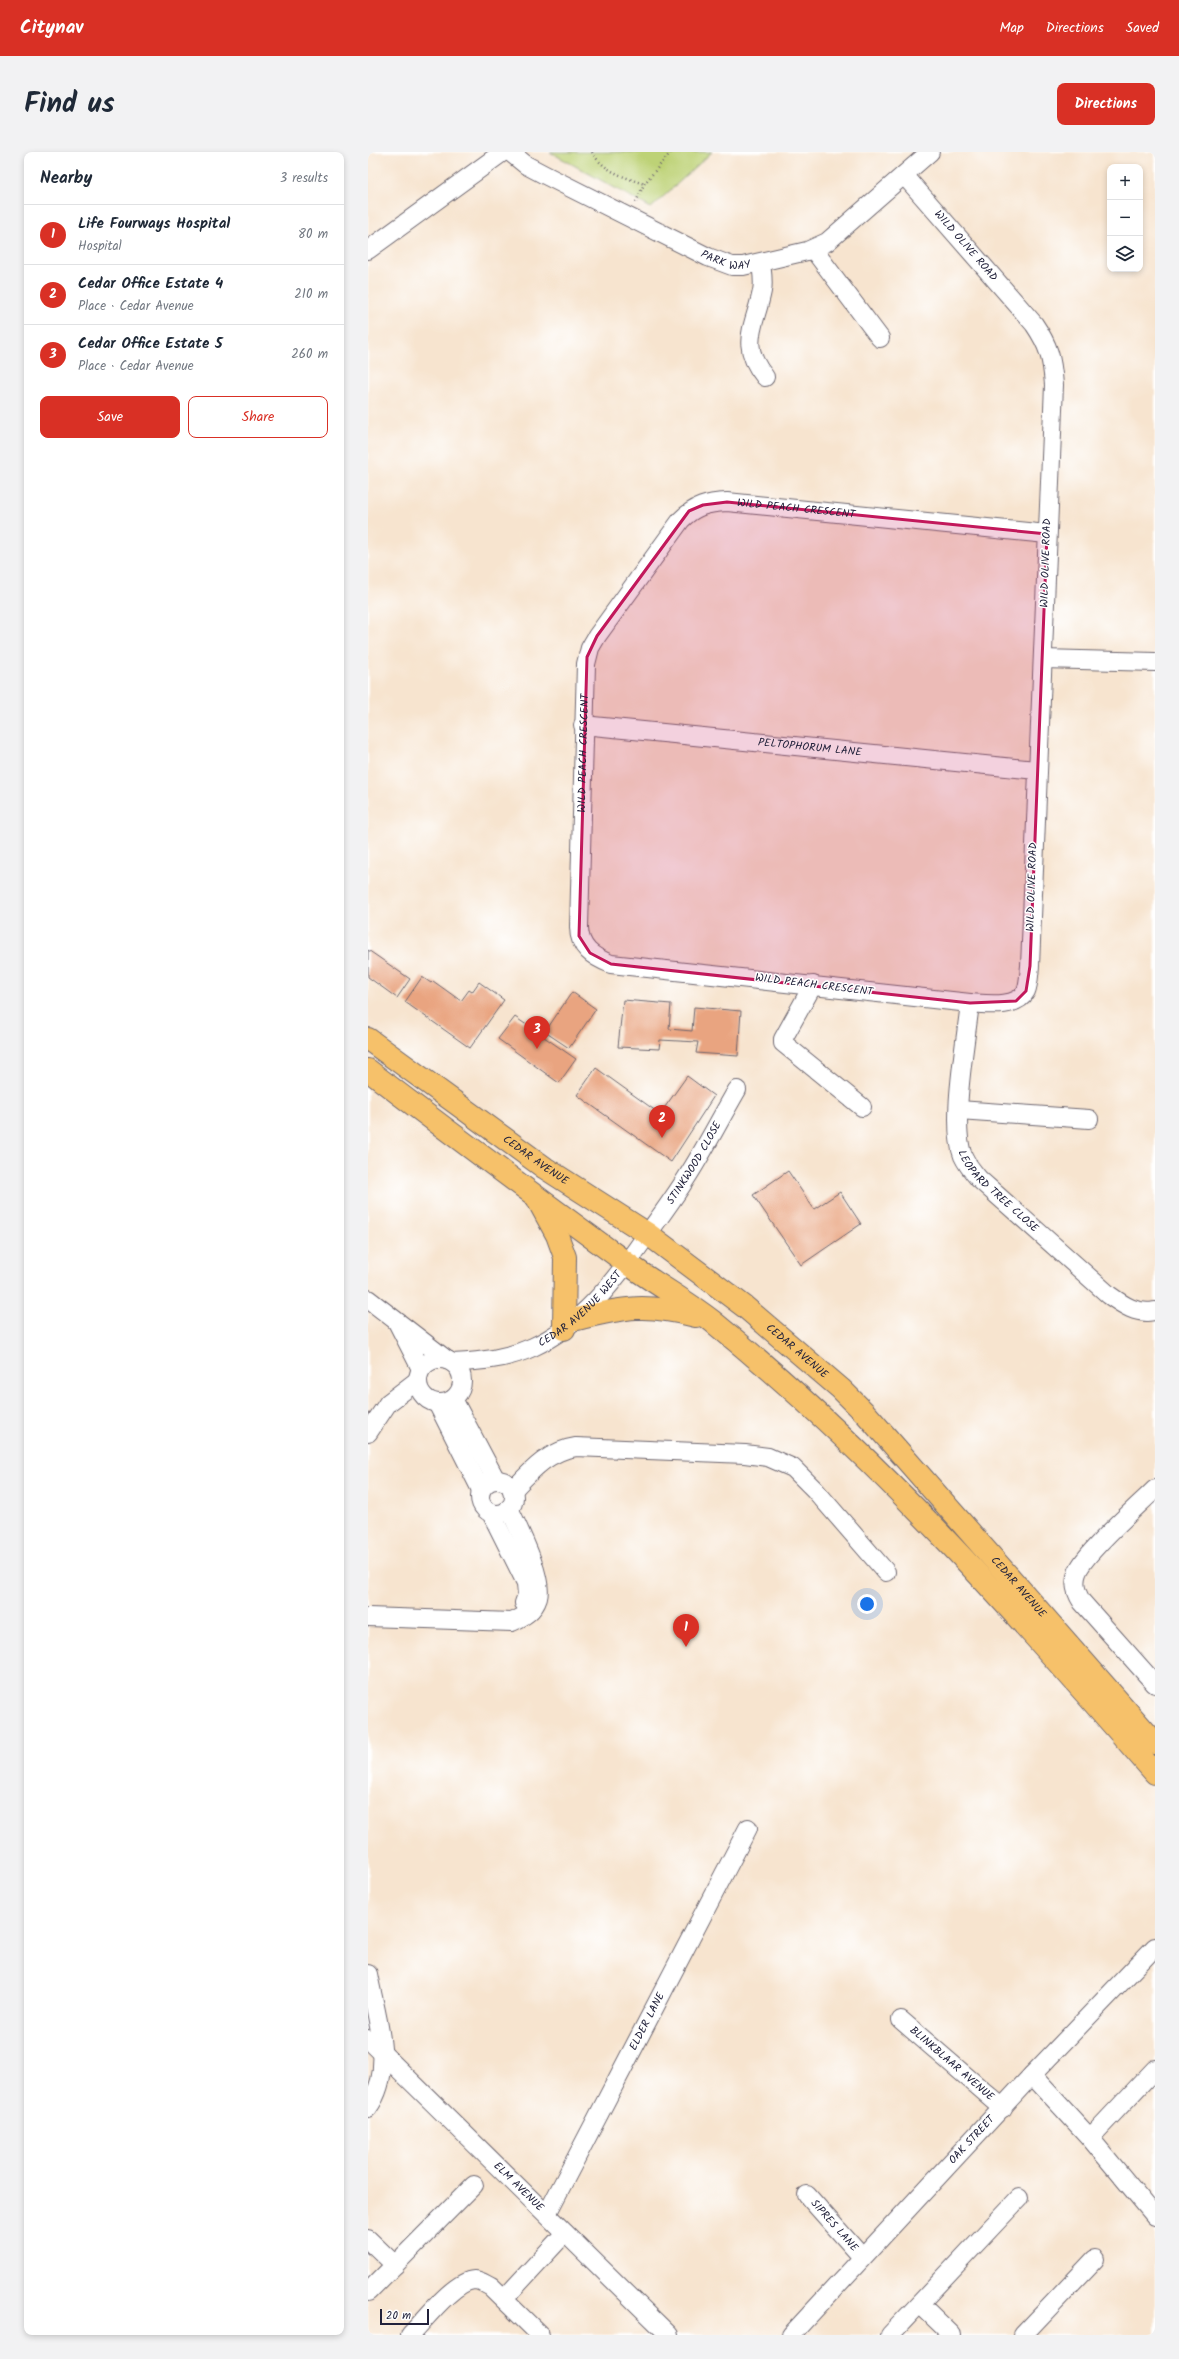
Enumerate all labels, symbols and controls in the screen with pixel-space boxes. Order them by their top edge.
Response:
text: Citynav [20,13,83,43]
text: Map [999,17,1024,39]
text: Directions [1046,17,1104,39]
text: Saved [1126,17,1159,39]
text: Find us [24,82,115,127]
button: Directions [1057,83,1155,125]
map controls [1107,164,1143,272]
button: + [1107,164,1143,200]
text: Nearby [40,165,92,192]
text: 3 results [280,168,328,189]
button: − [1107,200,1143,236]
street label: WILD OLIVE ROAD [930,206,1002,285]
text: Life Fourways Hospital [78,212,230,236]
text: 1 [51,224,55,245]
text: 80 m [298,224,328,245]
text: Hospital [78,236,122,257]
button: layers [1107,236,1143,272]
street label: PARK WAY [697,246,753,275]
text: Cedar Office Estate 4 [78,272,223,296]
text: 2 [49,284,57,305]
text: 210 m [294,284,328,305]
text: Place · Cedar Avenue [78,296,194,317]
text: Cedar Office Estate 5 [78,332,223,356]
text: 3 [49,344,57,365]
text: 260 m [291,344,328,365]
text: Place · Cedar Avenue [78,356,194,377]
button: Save [40,396,180,438]
button: Share [188,396,328,438]
street label: WILD PEACH CRESCENT [736,494,857,524]
street label: WILD OLIVE ROAD [1035,518,1057,608]
street label: WILD PEACH CRESCENT [573,692,594,813]
street label: PELTOPHORUM LANE [757,733,863,762]
street label: WILD OLIVE ROAD [1021,842,1043,932]
street label: WILD PEACH CRESCENT [754,969,875,1001]
pin: 3 [524,1016,550,1049]
pin: 2 [649,1105,675,1138]
street label: STINKWOOD CLOSE [662,1118,727,1208]
street label: CEDAR AVENUE [499,1131,573,1190]
street label: LEOPARD TREE CLOSE [953,1148,1043,1238]
street label: CEDAR AVENUE WEST [535,1266,627,1352]
street label: CEDAR AVENUE [762,1319,833,1384]
street label: CEDAR AVENUE [986,1552,1051,1623]
your location [857,1594,877,1614]
pin: 1 [673,1614,699,1647]
street label: ELDER LANE [625,1989,670,2054]
street label: BLINKBLAAR AVENUE [905,2022,999,2106]
street label: OAK STREET [944,2110,1000,2169]
street label: ELM AVENUE [489,2158,548,2217]
street label: SIPRES LANE [806,2195,863,2256]
scale bar [380,2307,429,2326]
text: 20 m [386,2307,411,2325]

